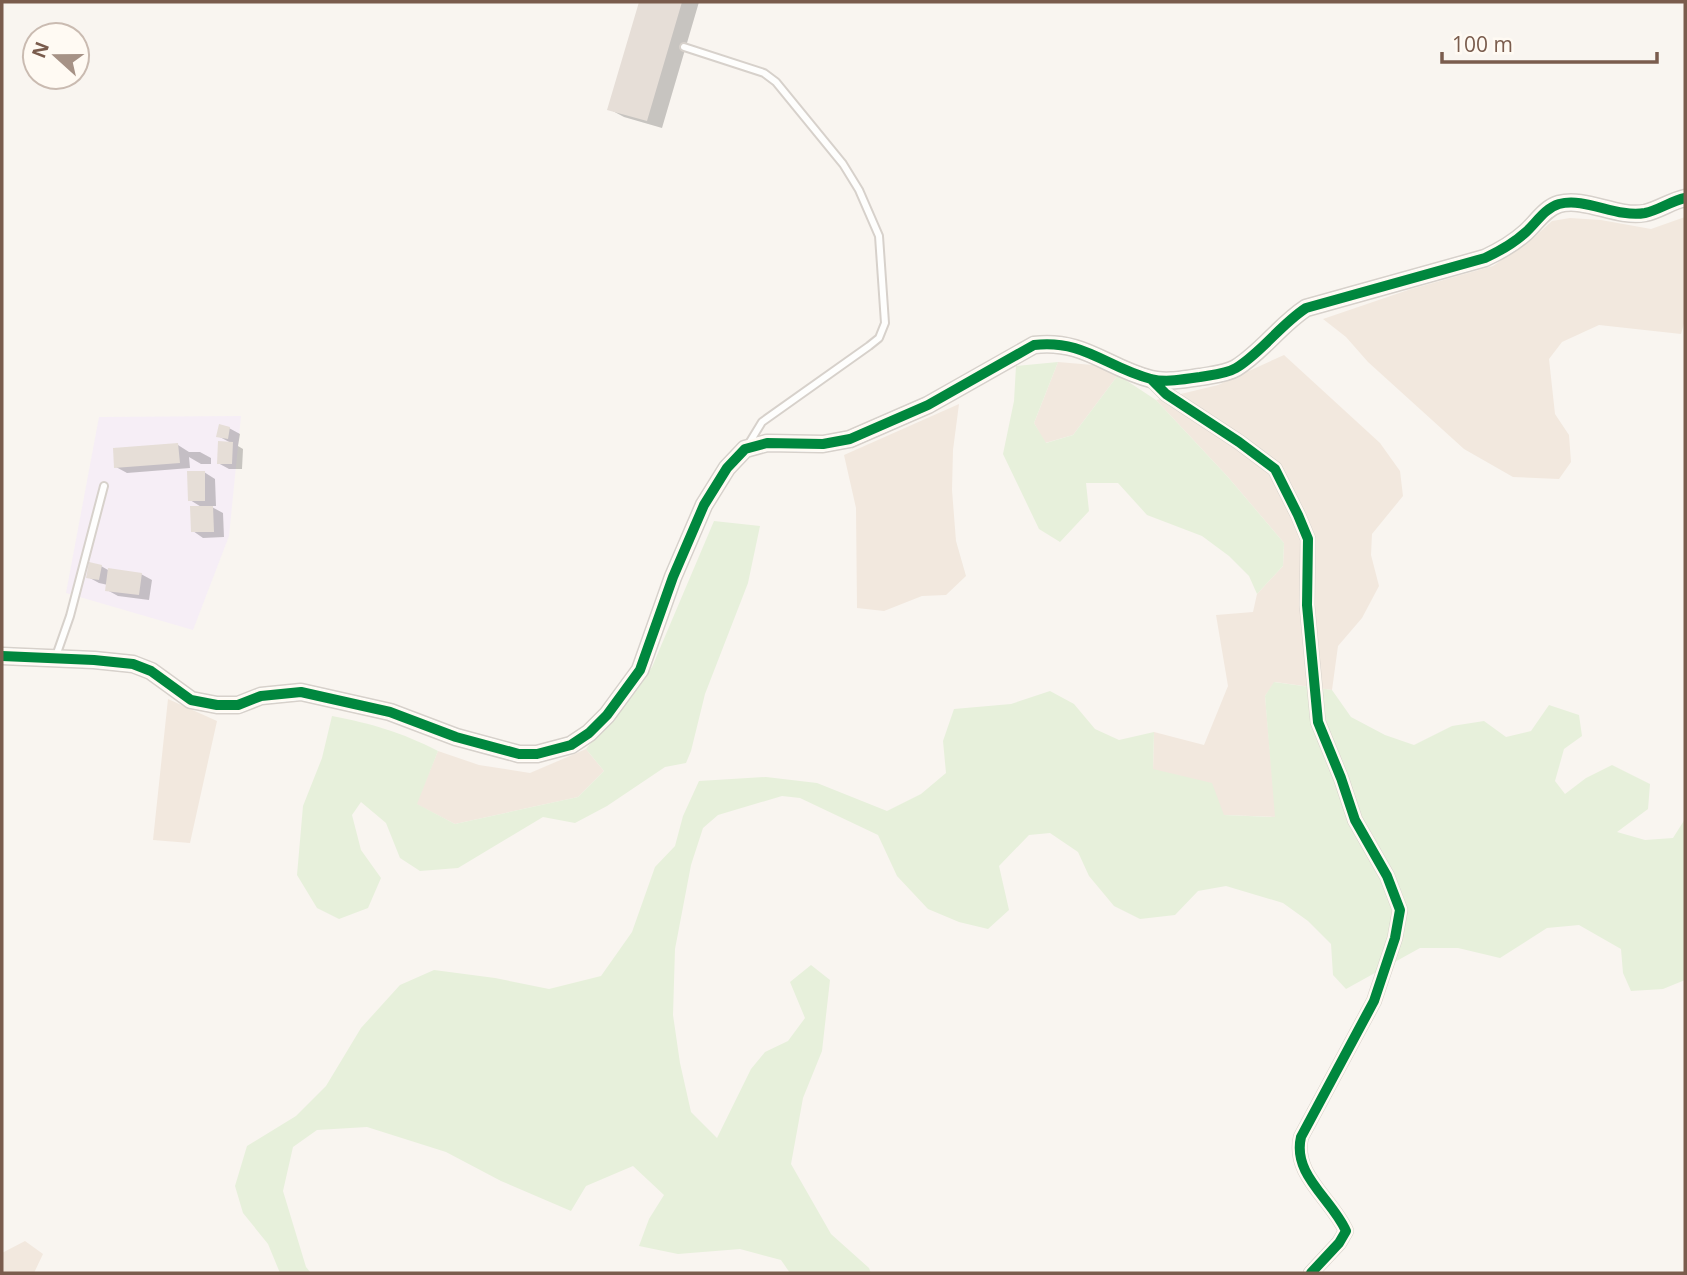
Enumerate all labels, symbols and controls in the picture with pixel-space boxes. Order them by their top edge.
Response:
north arrow [21,21,91,91]
scale bar [1442,21,1657,65]
text: 100 m [1452,30,1513,58]
text: N [25,38,55,62]

